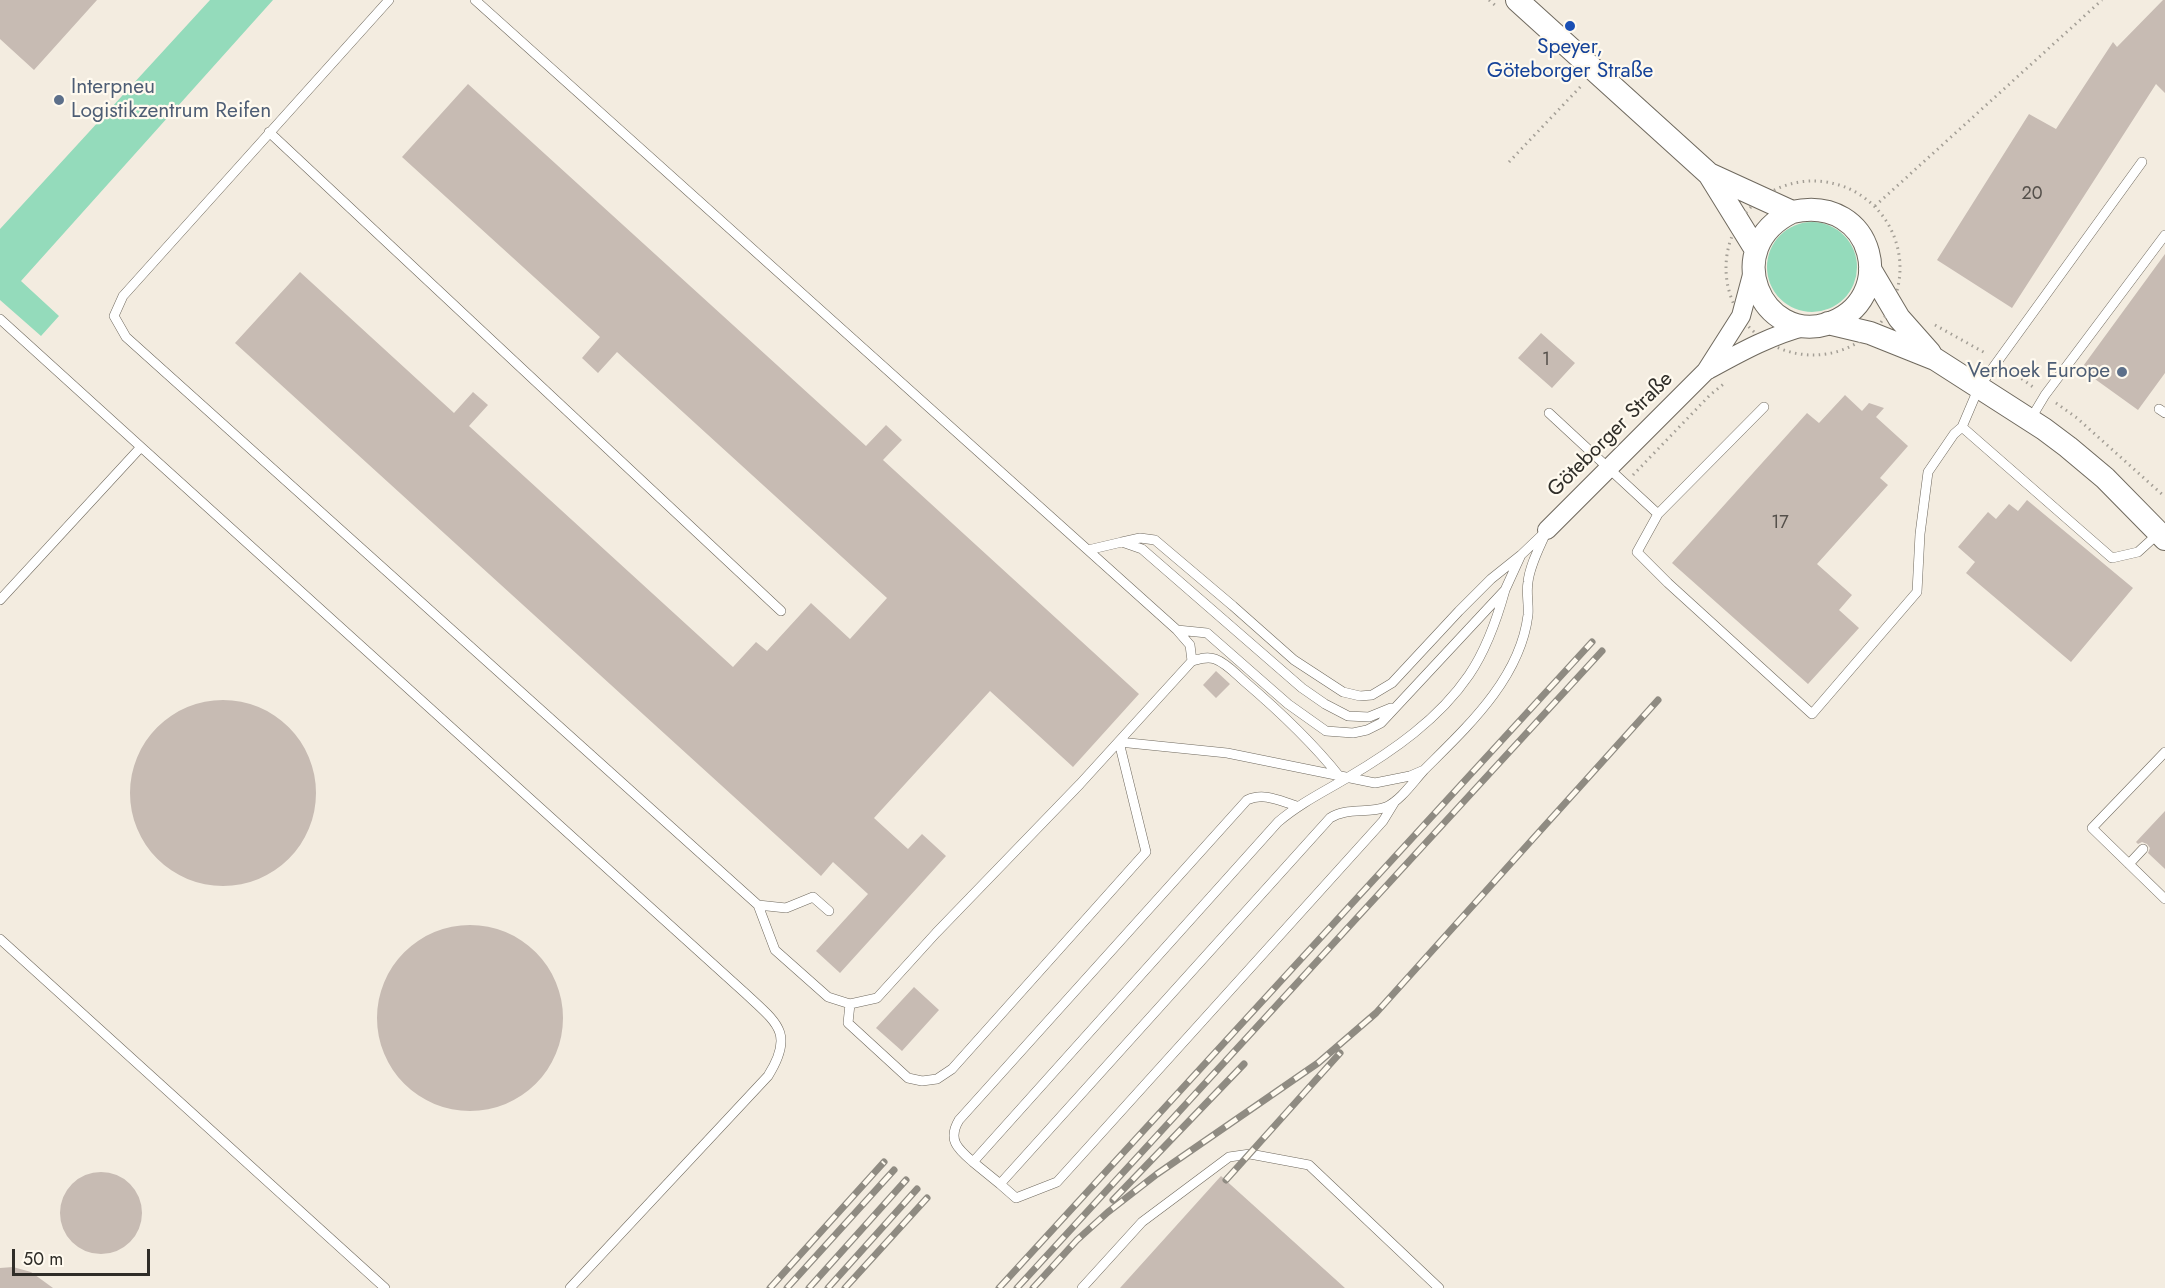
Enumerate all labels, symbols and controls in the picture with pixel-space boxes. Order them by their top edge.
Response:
marker: Speyer, Göteborger Straße [1563,19,1577,33]
place label: Speyer, Göteborger Straße [1487,35,1653,85]
place label: Interpneu Logistikzentrum Reifen [71,75,271,125]
marker: Interpneu Logistikzentrum Reifen [52,93,66,107]
house number: 20 [2021,184,2043,206]
house number: 1 [1542,350,1550,372]
place label: Verhoek Europe [1967,359,2110,385]
marker: Verhoek Europe [2115,365,2129,379]
street label: Göteborger Straße [1543,367,1679,503]
house number: 17 [1771,513,1789,535]
scale bar [15,1237,153,1275]
text: 50 m [23,1246,63,1272]

